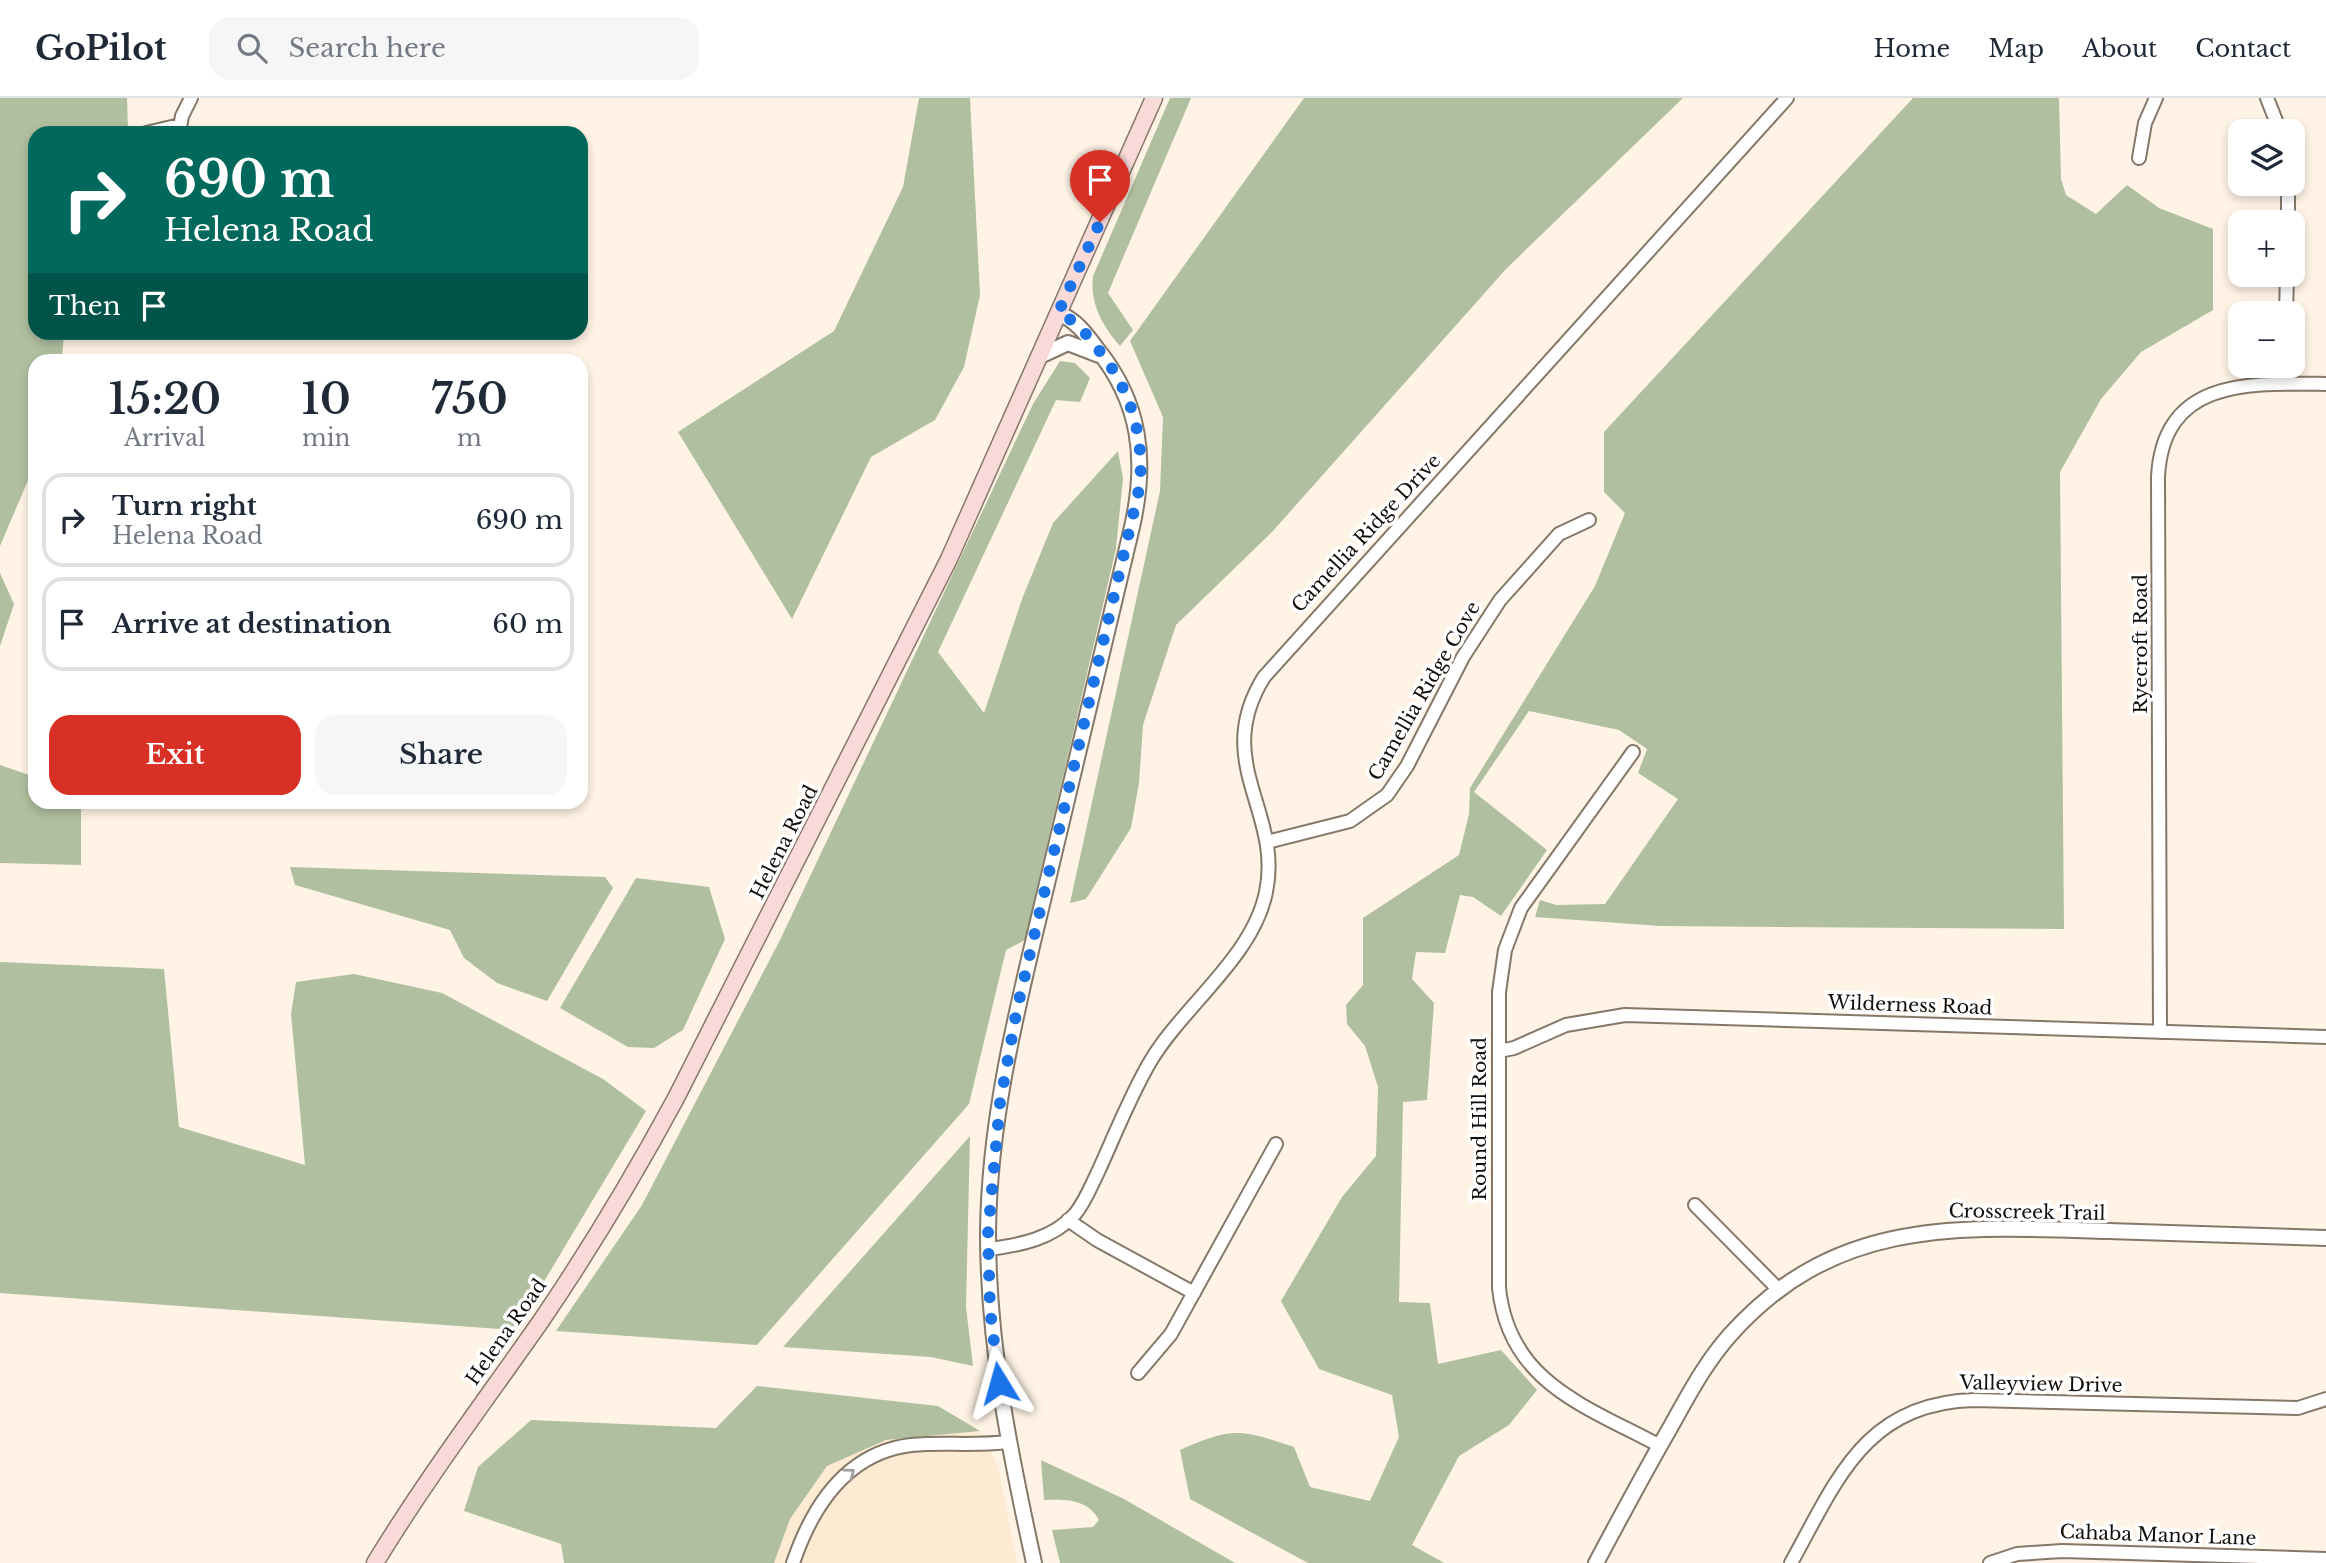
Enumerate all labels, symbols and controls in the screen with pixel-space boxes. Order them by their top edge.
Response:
search box [209,17,699,80]
text: GoPilot [35,28,167,69]
icon: search [233,29,271,67]
text: Search here [289,32,446,64]
text: Home [1874,34,1950,63]
text: Map [1988,34,2044,63]
text: About [2082,34,2157,63]
text: Contact [2195,34,2291,63]
map controls [2228,119,2305,378]
button: layers [2228,119,2305,196]
text: 690 m [164,149,334,210]
pin [1070,150,1130,222]
icon: right [49,154,140,245]
icon: arrive [1081,161,1119,199]
text: Helena Road [164,210,374,250]
button: + [2228,210,2305,287]
icon: arrive [135,287,173,325]
text: Then [49,290,121,322]
button: − [2228,301,2305,378]
text: 15:20 [108,373,221,425]
text: 10 [301,373,351,425]
text: 750 [431,373,508,425]
text: Arrival [124,424,205,452]
text: min [302,424,350,452]
text: m [457,424,482,452]
street label: Camellia Ridge Drive [1287,449,1445,617]
text: Turn right [112,490,257,522]
icon: right [53,501,91,539]
text: 690 m [476,504,563,536]
text: Helena Road [112,522,263,550]
street label: Ryecroft Road [2129,574,2152,714]
street label: Camellia Ridge Cove [1363,597,1485,785]
icon: arrive [53,605,91,643]
text: Arrive at destination [112,608,392,640]
text: 60 m [492,608,563,640]
button: Exit [49,715,301,795]
button: Share [315,715,567,795]
street label: Helena Road [745,781,823,903]
street label: Wilderness Road [1826,991,1993,1019]
street label: Round Hill Road [1468,1037,1491,1201]
street label: Crosscreek Trail [1948,1199,2106,1225]
street label: Helena Road [461,1274,551,1390]
position arrow [962,1346,1036,1420]
street label: Valleyview Drive [1958,1371,2123,1397]
one-way arrow [843,1468,855,1481]
street label: Cahaba Manor Lane [2059,1520,2257,1550]

